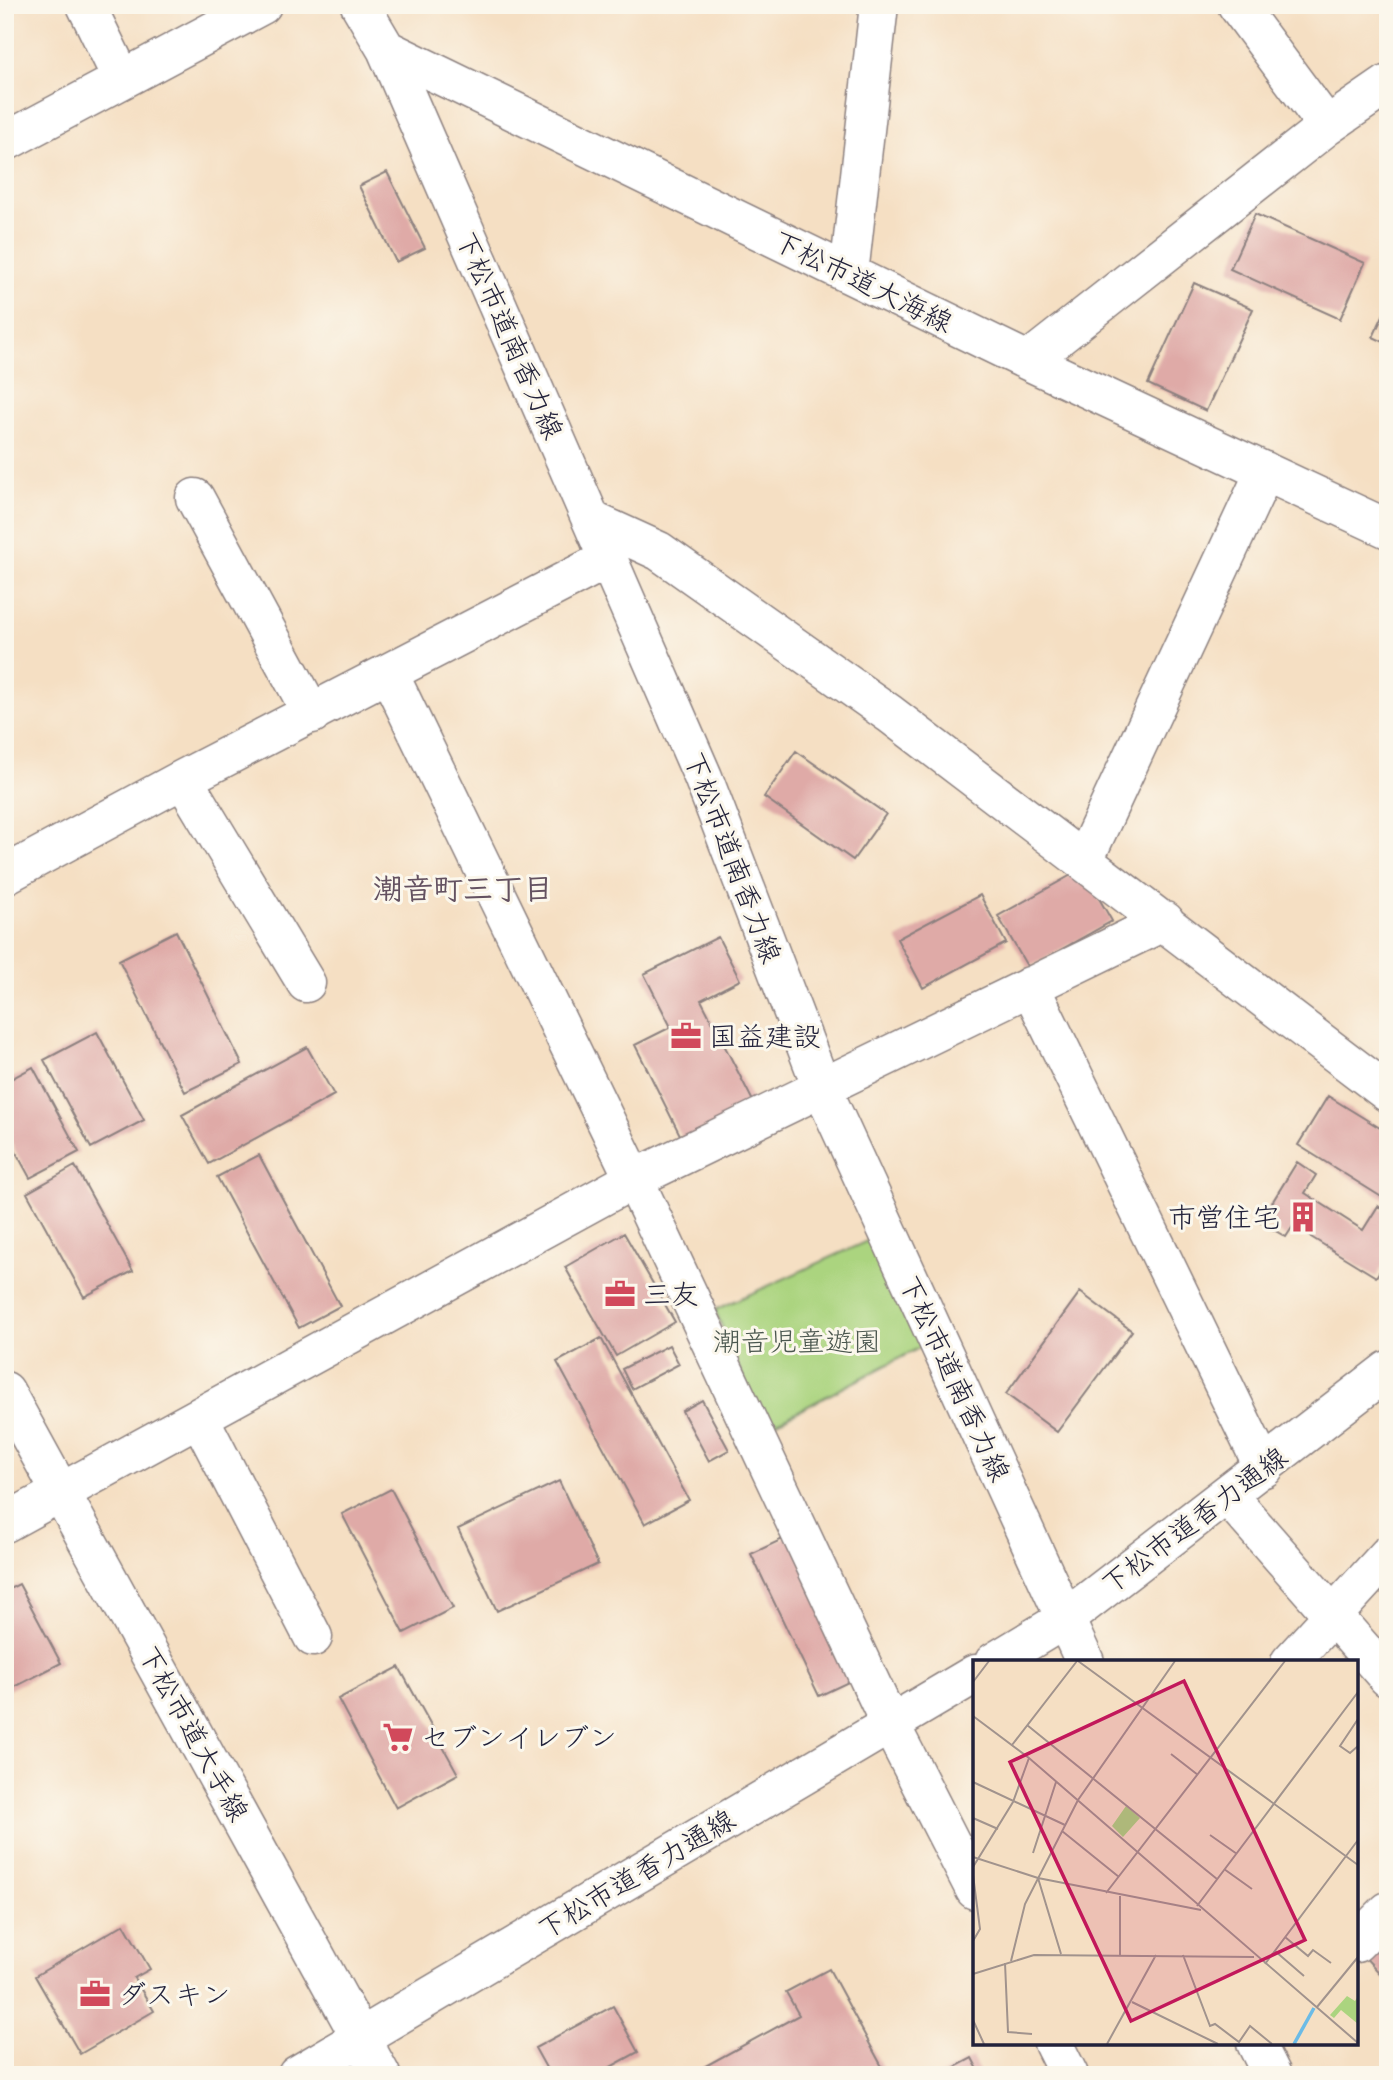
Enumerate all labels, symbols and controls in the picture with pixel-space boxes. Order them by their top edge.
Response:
street label: 下松市道大海線 [764,223,959,346]
street label: 下松市道南香力線 [443,226,571,447]
street label: 下松市道南香力線 [670,746,789,970]
district label: 潮音町三丁目 [373,870,553,914]
office icon: 国益建設 [669,1019,703,1053]
place label: 国益建設 [709,1019,821,1060]
place label: 市営住宅 [1168,1200,1280,1241]
building icon: 市営住宅 [1286,1200,1320,1234]
street label: 下松市道南香力線 [886,1269,1018,1490]
office icon: 三友 [603,1277,637,1311]
place label: 三友 [643,1277,699,1318]
park label: 潮音児童遊園 [713,1324,881,1365]
street label: 下松市道香力通線 [1094,1439,1298,1607]
street label: 下松市道大手線 [125,1639,256,1830]
inset map [973,1660,1358,2045]
supermarket icon: セブンイレブン [381,1720,415,1754]
place label: セブンイレブン [421,1720,617,1761]
street label: 下松市道香力通線 [531,1802,744,1952]
office icon: ダスキン [78,1977,112,2011]
place label: ダスキン [118,1977,231,2018]

